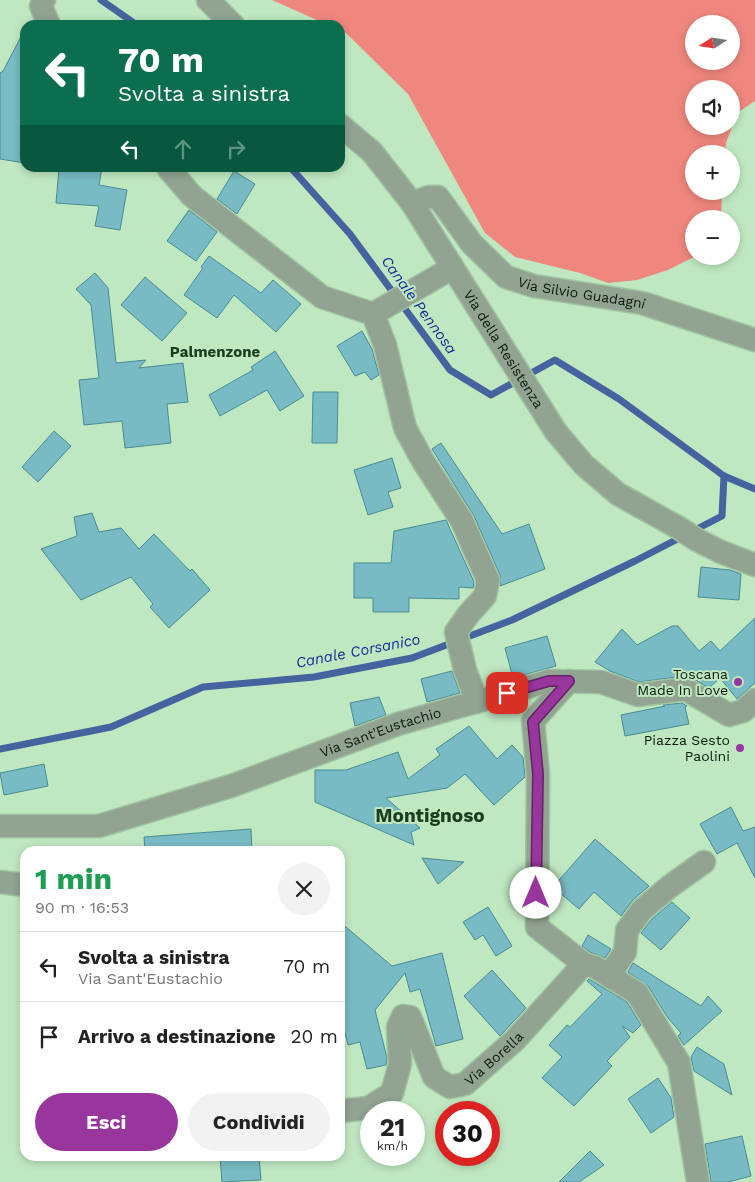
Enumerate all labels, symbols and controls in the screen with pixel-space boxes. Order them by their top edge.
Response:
north arrow [685,15,740,70]
map controls [685,15,740,265]
text: 70 m [118,39,204,81]
icon: left [35,40,100,105]
button: sound [685,80,740,135]
text: Svolta a sinistra [118,81,290,106]
icon: left [116,135,144,163]
icon: ahead [169,135,197,163]
icon: right [222,135,250,163]
button: + [685,145,740,200]
button: − [685,210,740,265]
water label: Canale Pennosa [377,253,461,357]
street label: Via Silvio Guadagni [516,273,648,312]
street label: Via della Resistenza [461,287,547,411]
district label: Palmenzone [170,343,261,361]
water label: Canale Corsanico [294,630,422,672]
place label: Toscana Made In Love [637,666,728,698]
pin [486,672,528,714]
marker: Toscana Made In Love [732,676,744,688]
icon: arrive [493,679,521,707]
street label: Via Sant'Eustachio [318,704,443,760]
place label: Piazza Sesto Paolini [644,732,730,764]
marker: Piazza Sesto Paolini [734,742,746,754]
district label: Montignoso [375,804,485,827]
text: 1 min [35,861,112,896]
button: close [278,863,330,915]
position arrow [509,866,561,918]
text: 90 m · 16:53 [35,898,129,917]
text: Svolta a sinistra [78,946,229,969]
icon: left [35,953,63,981]
text: 70 m [283,955,330,978]
text: Via Sant'Eustachio [78,969,223,988]
icon: arrive [35,1023,63,1051]
text: Arrivo a destinazione [78,1025,275,1048]
text: 20 m [290,1025,338,1048]
street label: Via Borella [461,1028,527,1089]
button: Esci [35,1093,178,1151]
button: Condividi [188,1093,330,1151]
speed limit sign: 30 [435,1101,500,1166]
text: 21 [380,1113,405,1142]
text: km/h [377,1139,408,1153]

